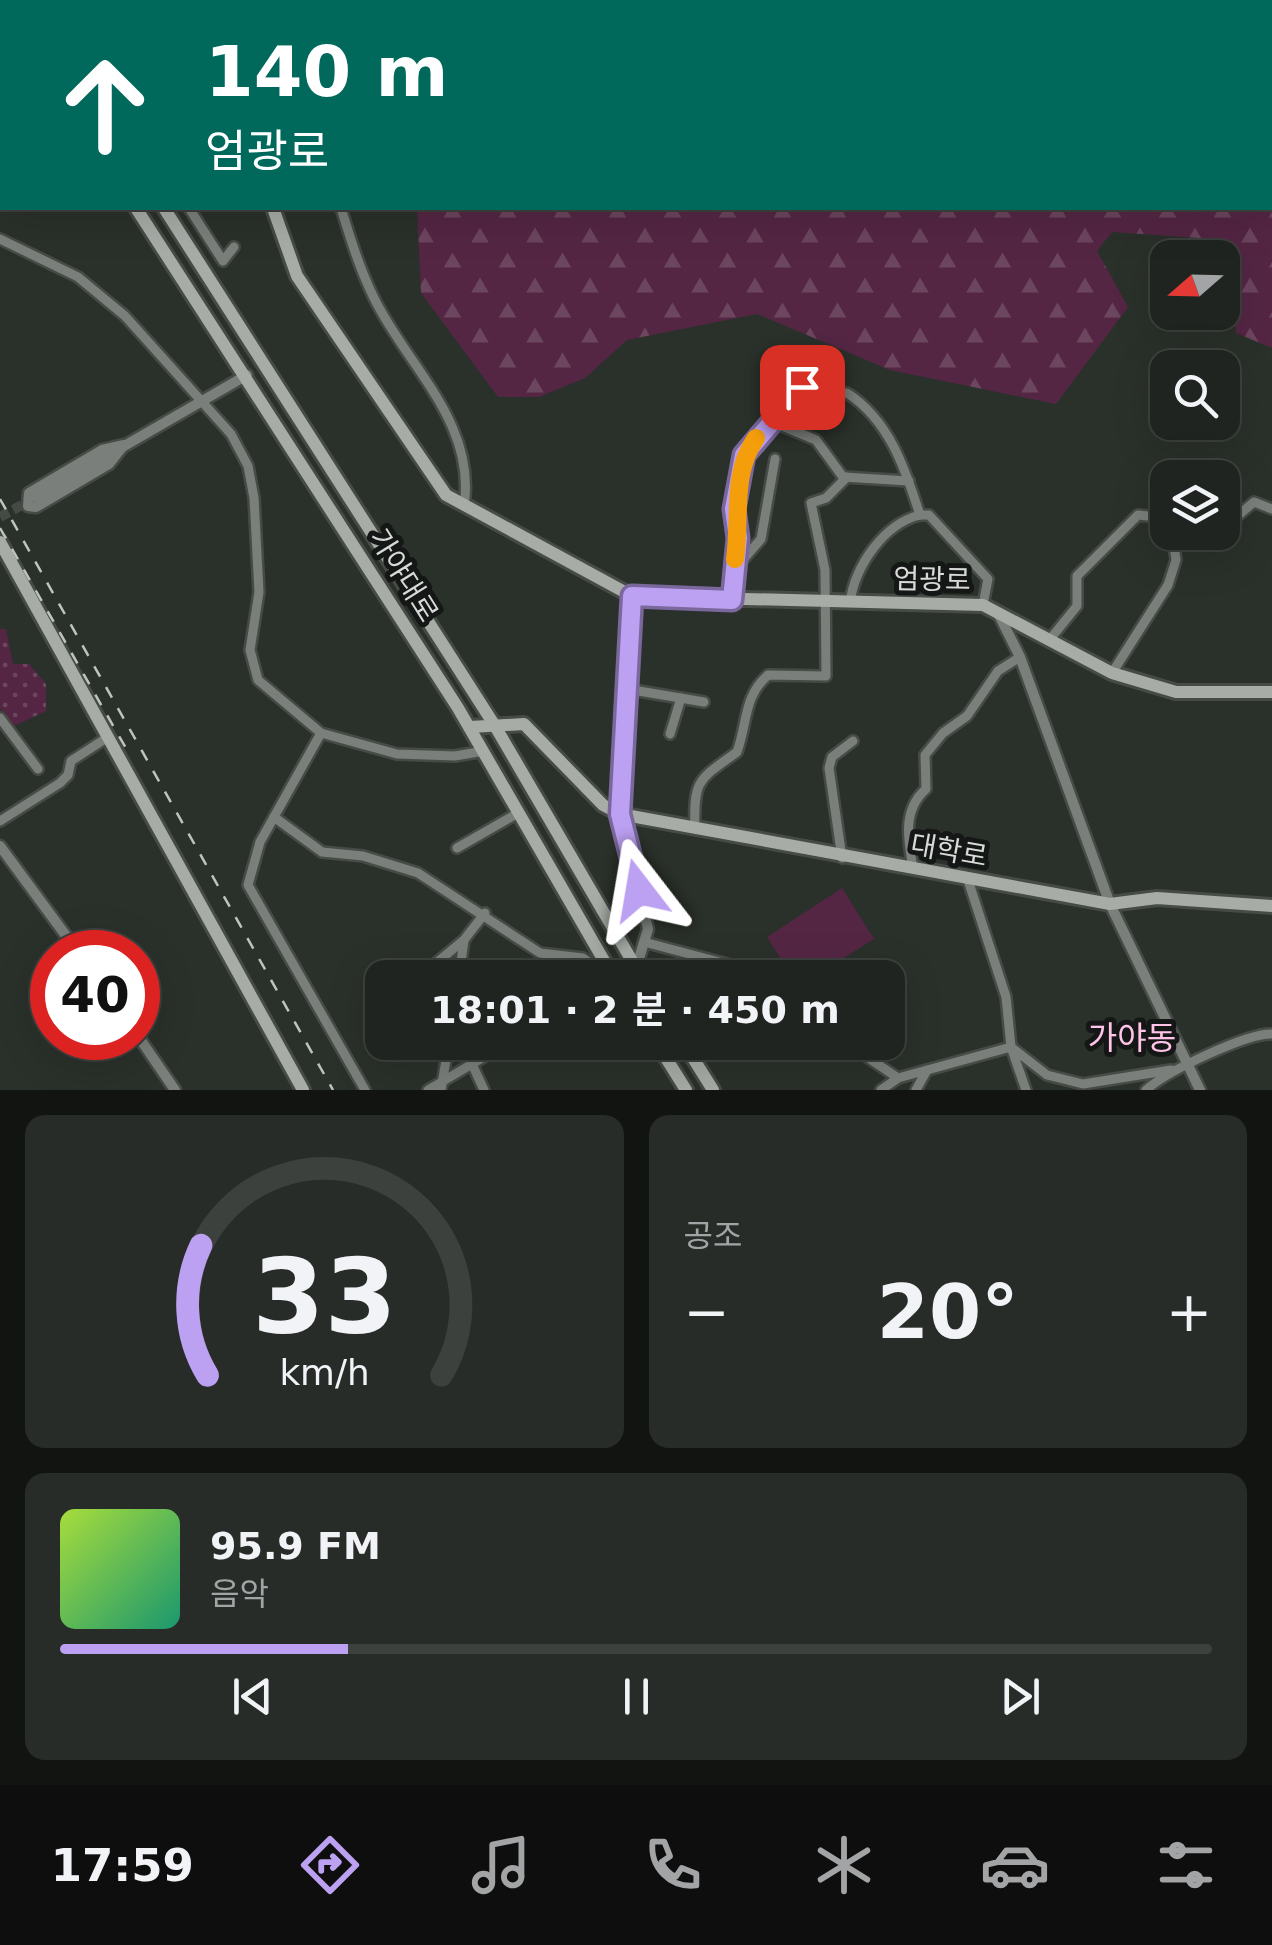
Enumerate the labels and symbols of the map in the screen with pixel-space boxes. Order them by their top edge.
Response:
north arrow [1150,240,1240,330]
pin [760,345,845,430]
street label: 가야대로 [362,523,445,628]
street label: 엄광로 [893,562,971,597]
street label: 대학로 [908,828,990,873]
position arrow [587,838,691,942]
speed limit sign: 40 [30,930,160,1060]
district label: 가야동 [1088,1019,1176,1057]

